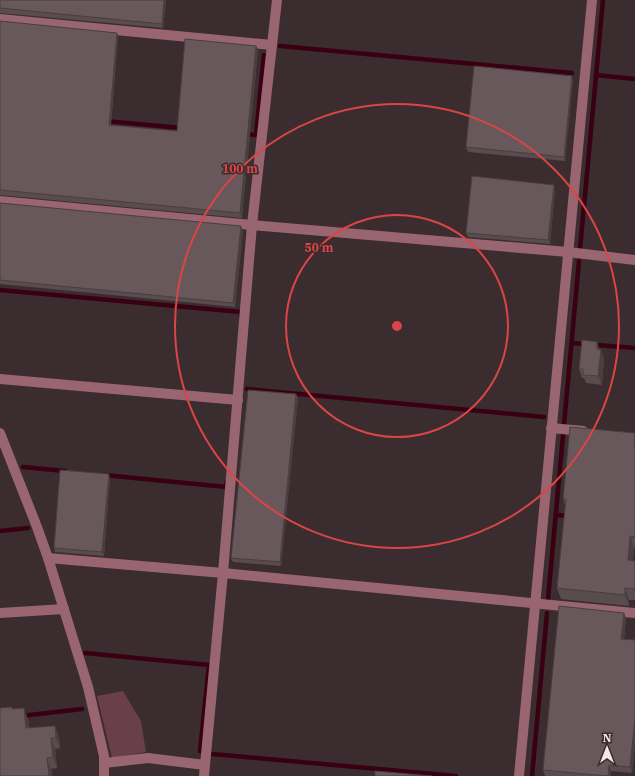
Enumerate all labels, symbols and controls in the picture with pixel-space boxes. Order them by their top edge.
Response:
text: 100 m [222,161,258,176]
text: 50 m [305,240,334,255]
centre of rings [390,319,404,333]
north arrow [587,728,627,768]
text: N [603,731,612,745]

